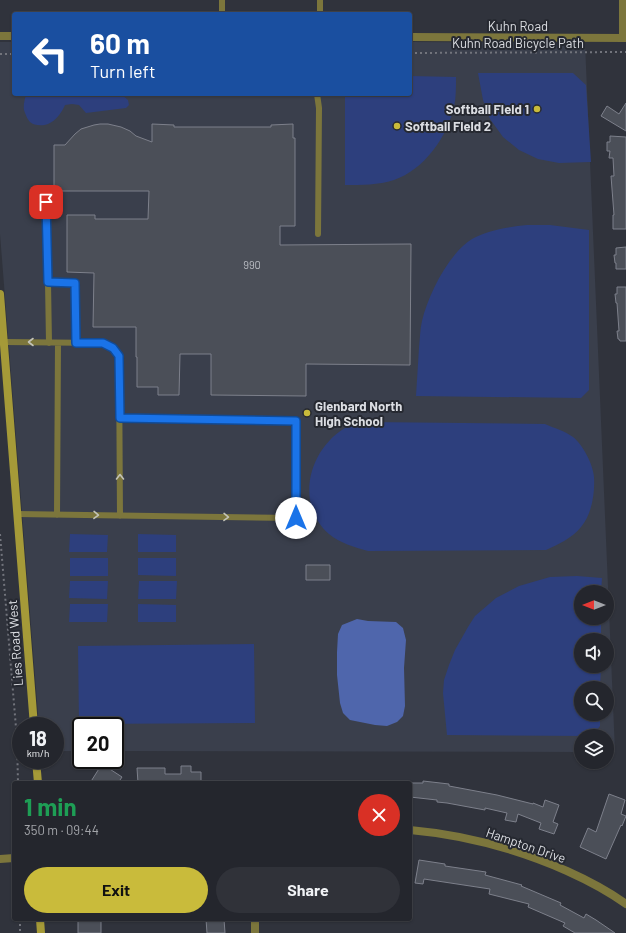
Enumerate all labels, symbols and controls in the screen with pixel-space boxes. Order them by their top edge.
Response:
street label: Kuhn Road [488,18,548,34]
text: 60 m [90,26,150,60]
icon: left [24,28,76,80]
street label: Kuhn Road Bicycle Path [452,35,584,51]
text: Turn left [90,60,156,82]
place label: Softball Field 1 [446,101,529,117]
marker: Softball Field 1 [532,104,542,114]
place label: Softball Field 2 [405,118,491,134]
marker: Softball Field 2 [392,121,402,131]
pin [29,185,63,219]
icon: arrive [35,191,57,213]
house number: 990 [243,258,261,271]
one-way arrow [28,338,34,346]
place label: Glenbard North High School [315,398,402,429]
marker: Glenbard North High School [302,408,312,418]
one-way arrow [116,474,124,480]
position arrow [275,497,317,539]
one-way arrow [93,511,99,519]
one-way arrow [223,513,229,521]
north arrow [574,585,614,625]
map controls [574,585,614,769]
street label: Lies Road West [4,599,26,687]
button: sound [574,633,614,673]
button: search [574,681,614,721]
speed limit sign: 20 [72,717,124,769]
text: 18 [29,726,47,750]
button: layers [574,729,614,769]
text: km/h [27,747,49,759]
text: 1 min [24,792,77,821]
button: close [358,794,400,836]
text: 350 m · 09:44 [24,822,99,838]
street label: Hampton Drive [484,824,568,866]
button: Exit [24,867,208,913]
button: Share [216,867,400,913]

